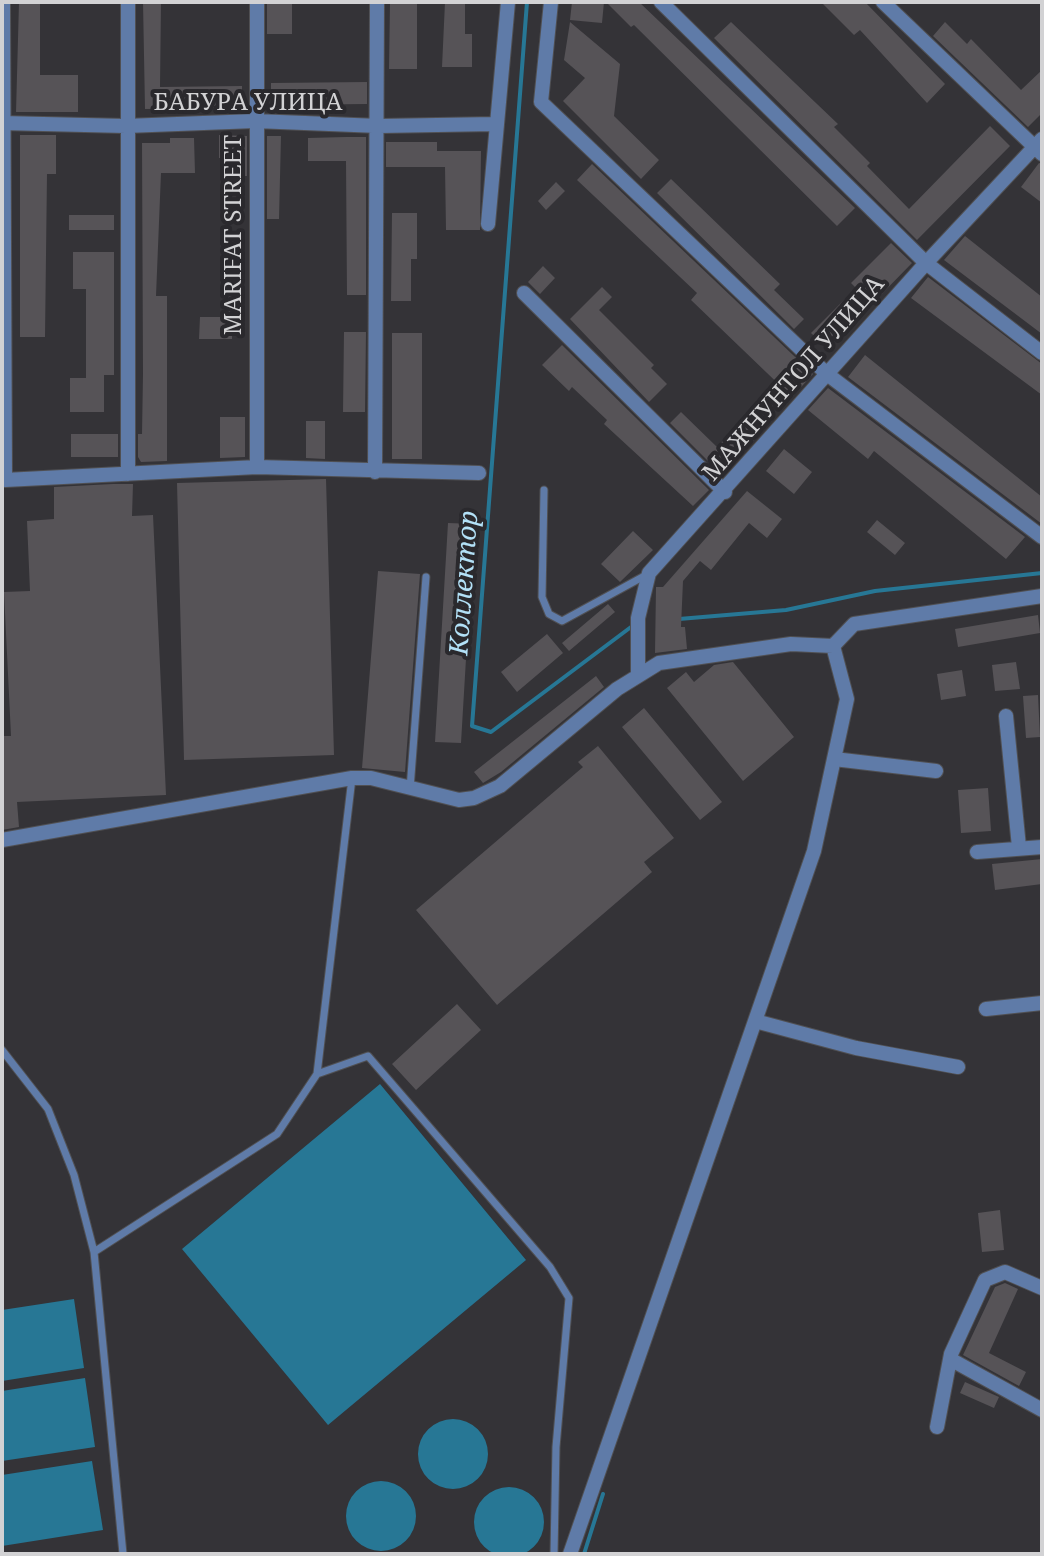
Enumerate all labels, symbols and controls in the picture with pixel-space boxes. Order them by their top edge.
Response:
street label: БАБУРА УЛИЦА [154,89,342,117]
street label: MARIFAT STREET [220,135,248,335]
street label: МАЖНУНТОЛ УЛИЦА [697,271,891,487]
water label: Коллектор [444,510,486,656]

